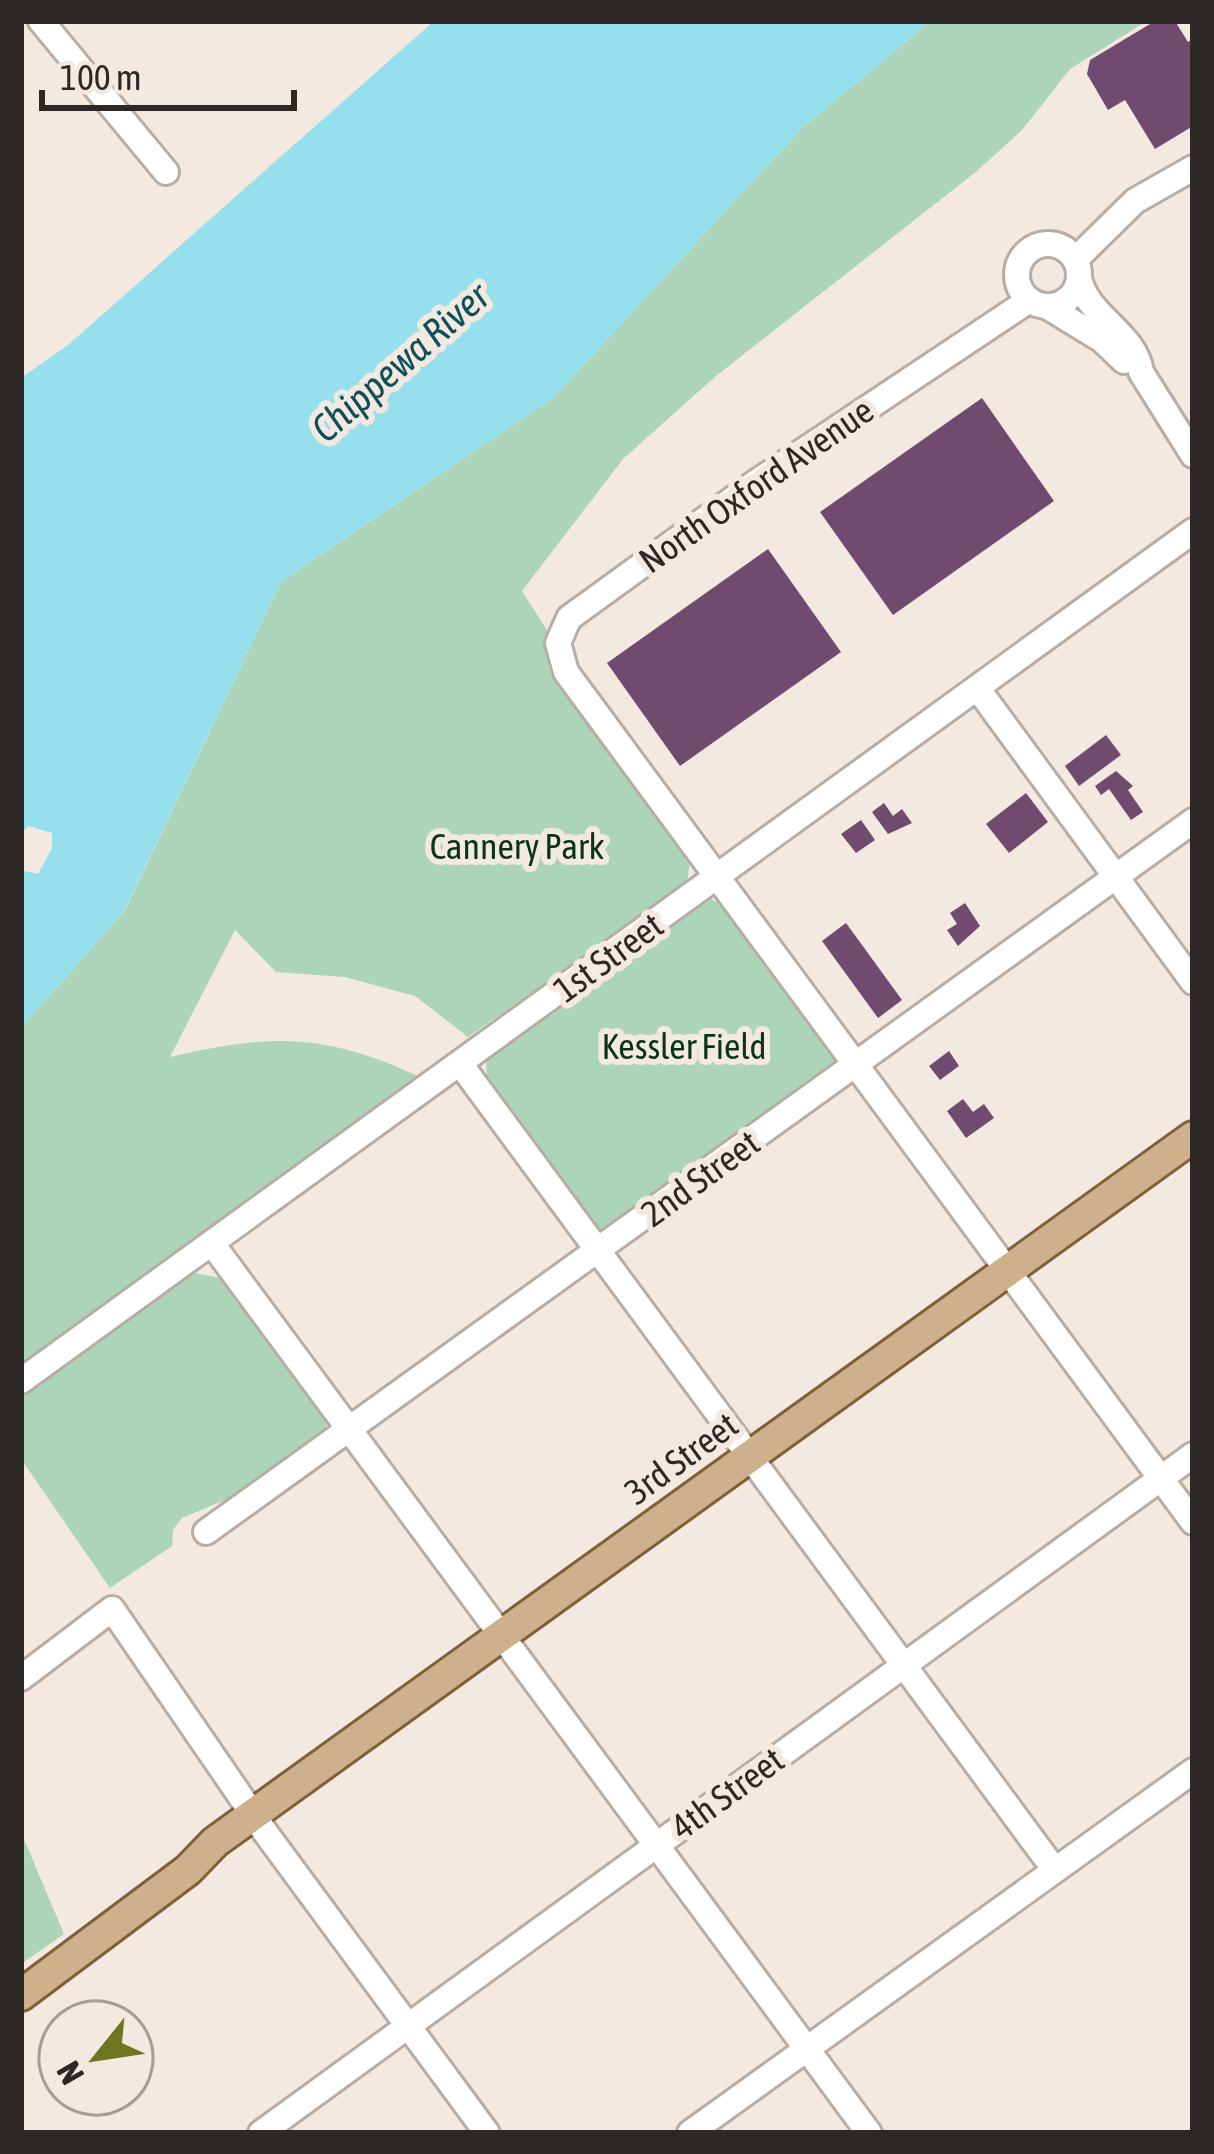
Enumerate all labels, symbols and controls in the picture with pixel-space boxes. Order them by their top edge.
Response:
scale bar [42,36,294,110]
text: 100 m [60,56,142,98]
water label: Chippewa River [303,272,498,451]
street label: North Oxford Avenue [631,389,881,581]
park label: Cannery Park [430,825,605,867]
street label: 1st Street [546,904,670,1010]
park label: Kessler Field [601,1025,767,1067]
street label: 2nd Street [633,1121,767,1235]
street label: 3rd Street [617,1403,745,1513]
street label: 4th Street [663,1738,791,1848]
north arrow [36,1998,156,2118]
text: N [49,2055,91,2091]

